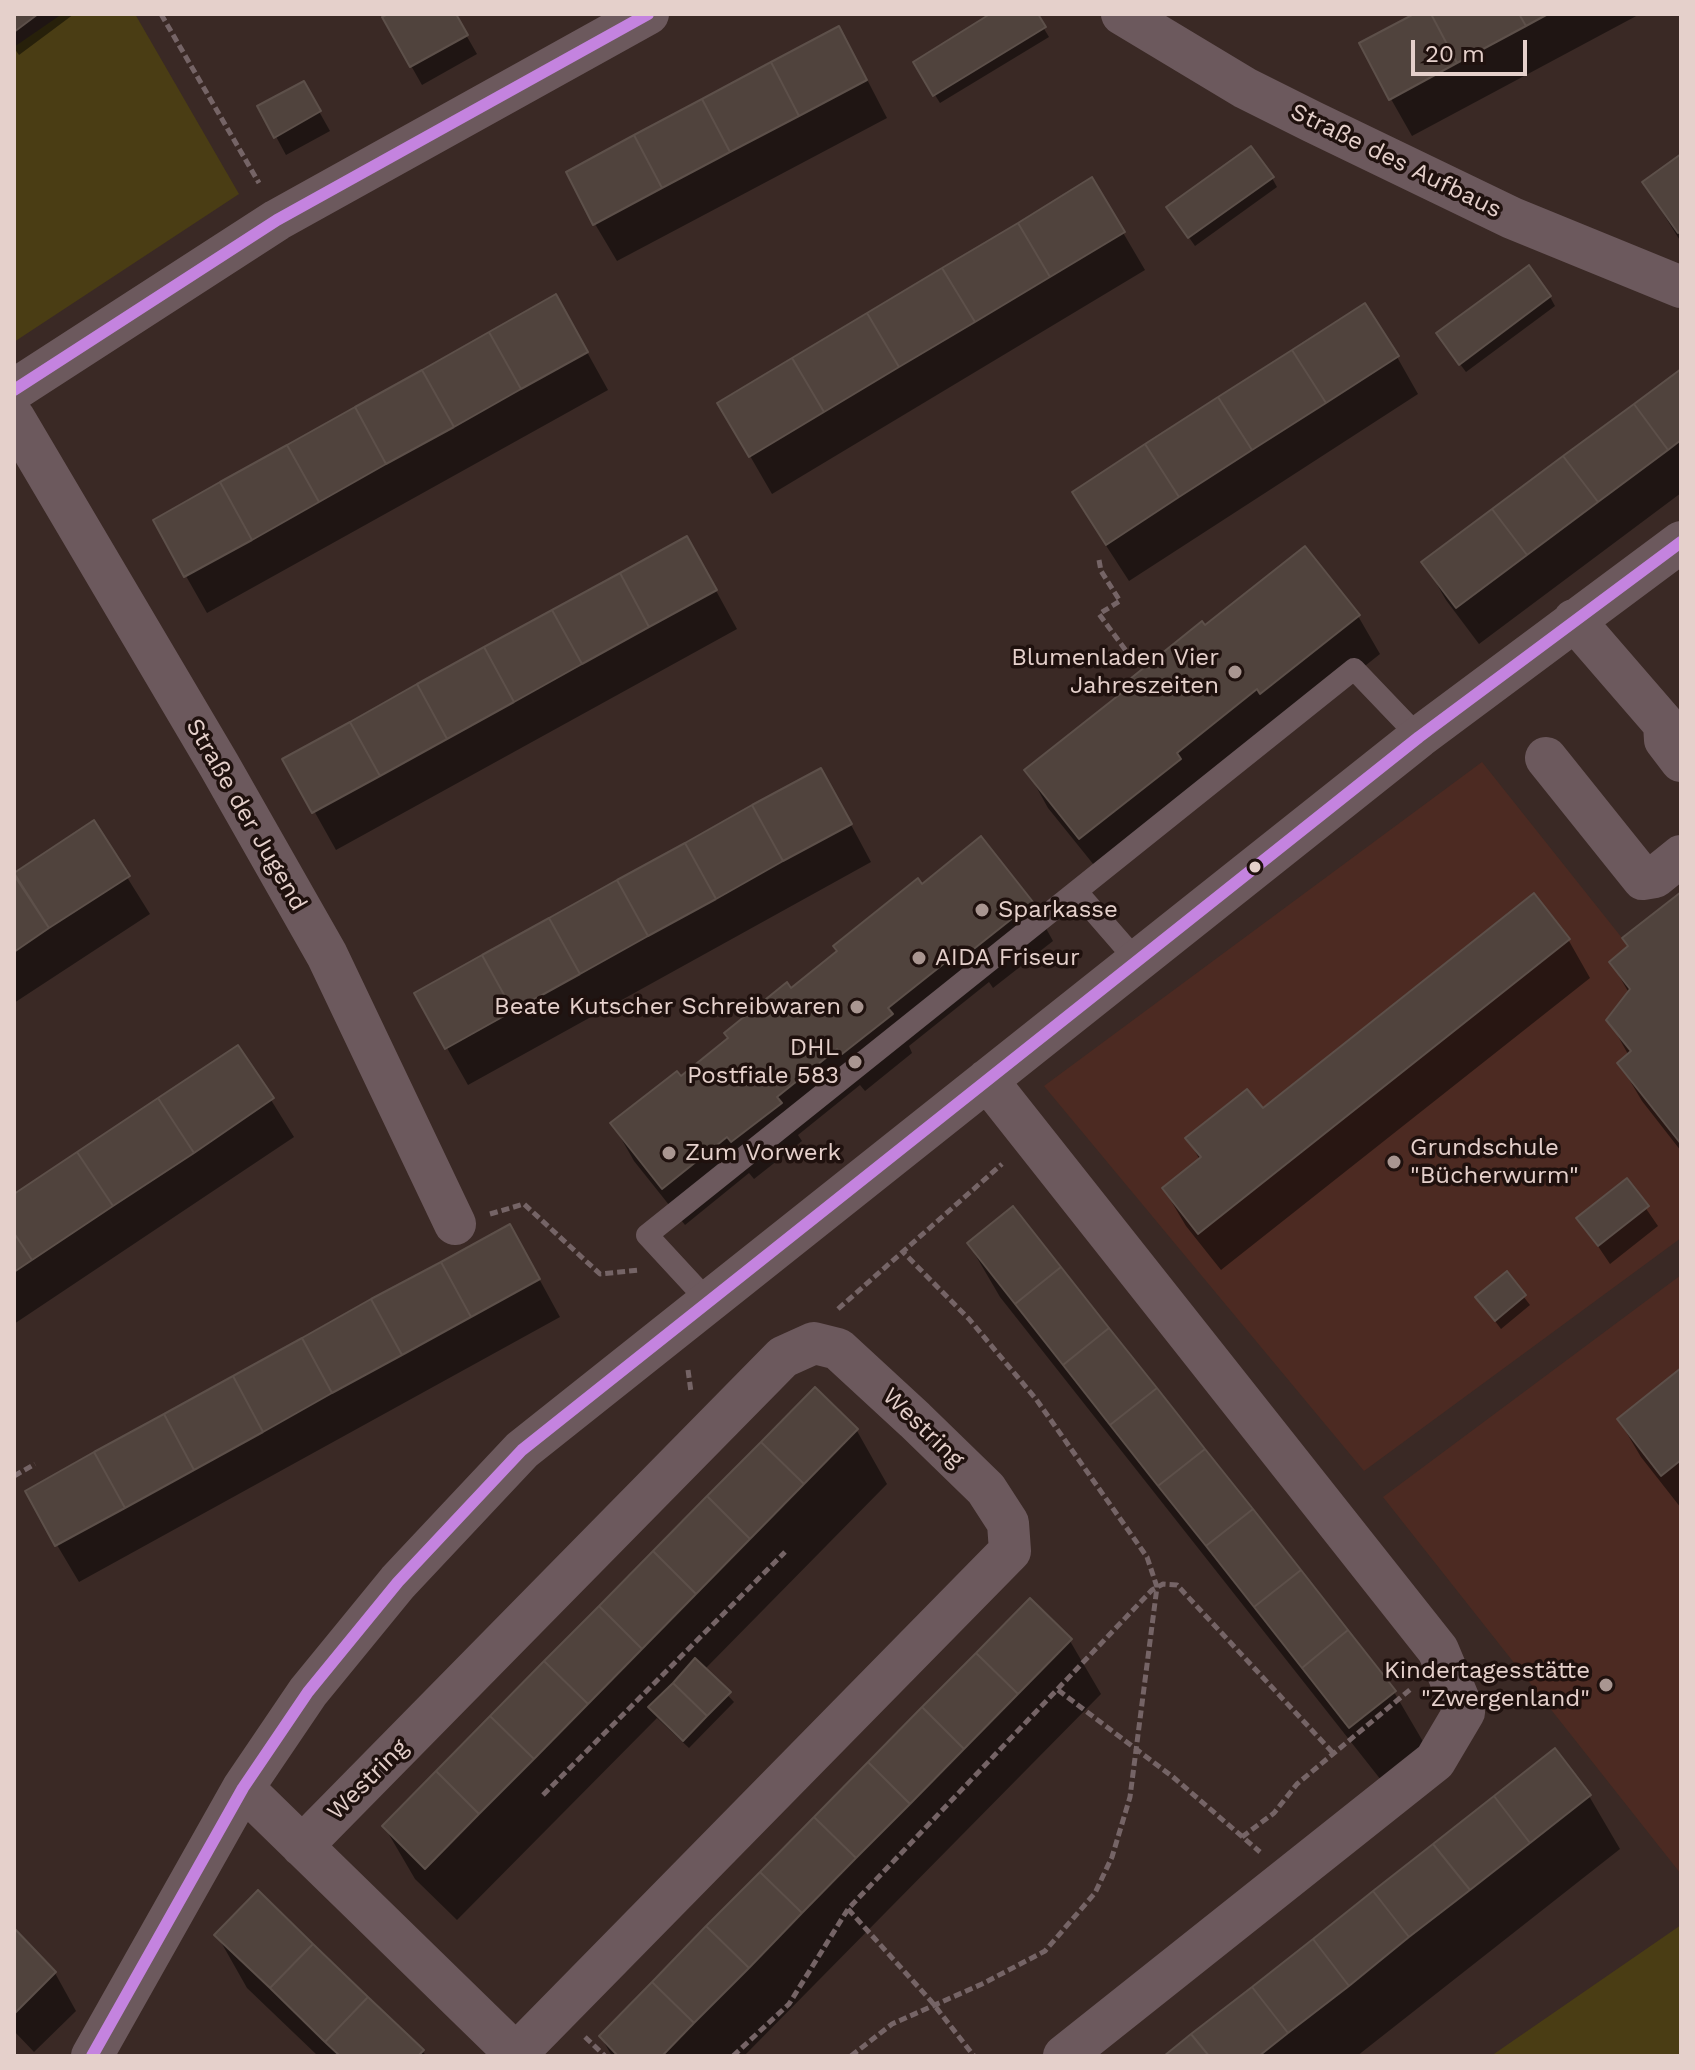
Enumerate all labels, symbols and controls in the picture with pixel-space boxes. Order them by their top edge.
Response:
scale bar [1415,24,1531,74]
text: 20 m [1425,40,1485,68]
street label: Straße des Aufbaus [1286,97,1506,225]
place label: Blumenladen Vier Jahreszeiten [1011,644,1219,700]
marker: Blumenladen Vier Jahreszeiten [1226,663,1244,681]
street label: Straße der Jugend [179,714,313,916]
unlabelled marker [1247,859,1263,875]
place label: Sparkasse [998,896,1118,924]
marker: Sparkasse [973,901,991,919]
place label: AIDA Friseur [935,944,1080,972]
marker: AIDA Friseur [910,949,928,967]
place label: Beate Kutscher Schreibwaren [494,993,841,1021]
marker: Beate Kutscher Schreibwaren [848,998,866,1016]
place label: DHL Postfiale 583 [687,1034,839,1090]
marker: DHL Postfiale 583 [846,1053,864,1071]
place label: Grundschule "Bücherwurm" [1410,1134,1579,1190]
place label: Zum Vorwerk [685,1139,841,1167]
marker: Zum Vorwerk [660,1144,678,1162]
marker: Grundschule "Bücherwurm" [1385,1153,1403,1171]
street label: Westring [876,1382,970,1474]
place label: Kindertagesstätte "Zwergenland" [1384,1657,1590,1713]
marker: Kindertagesstätte "Zwergenland" [1597,1676,1615,1694]
street label: Westring [322,1734,414,1826]

